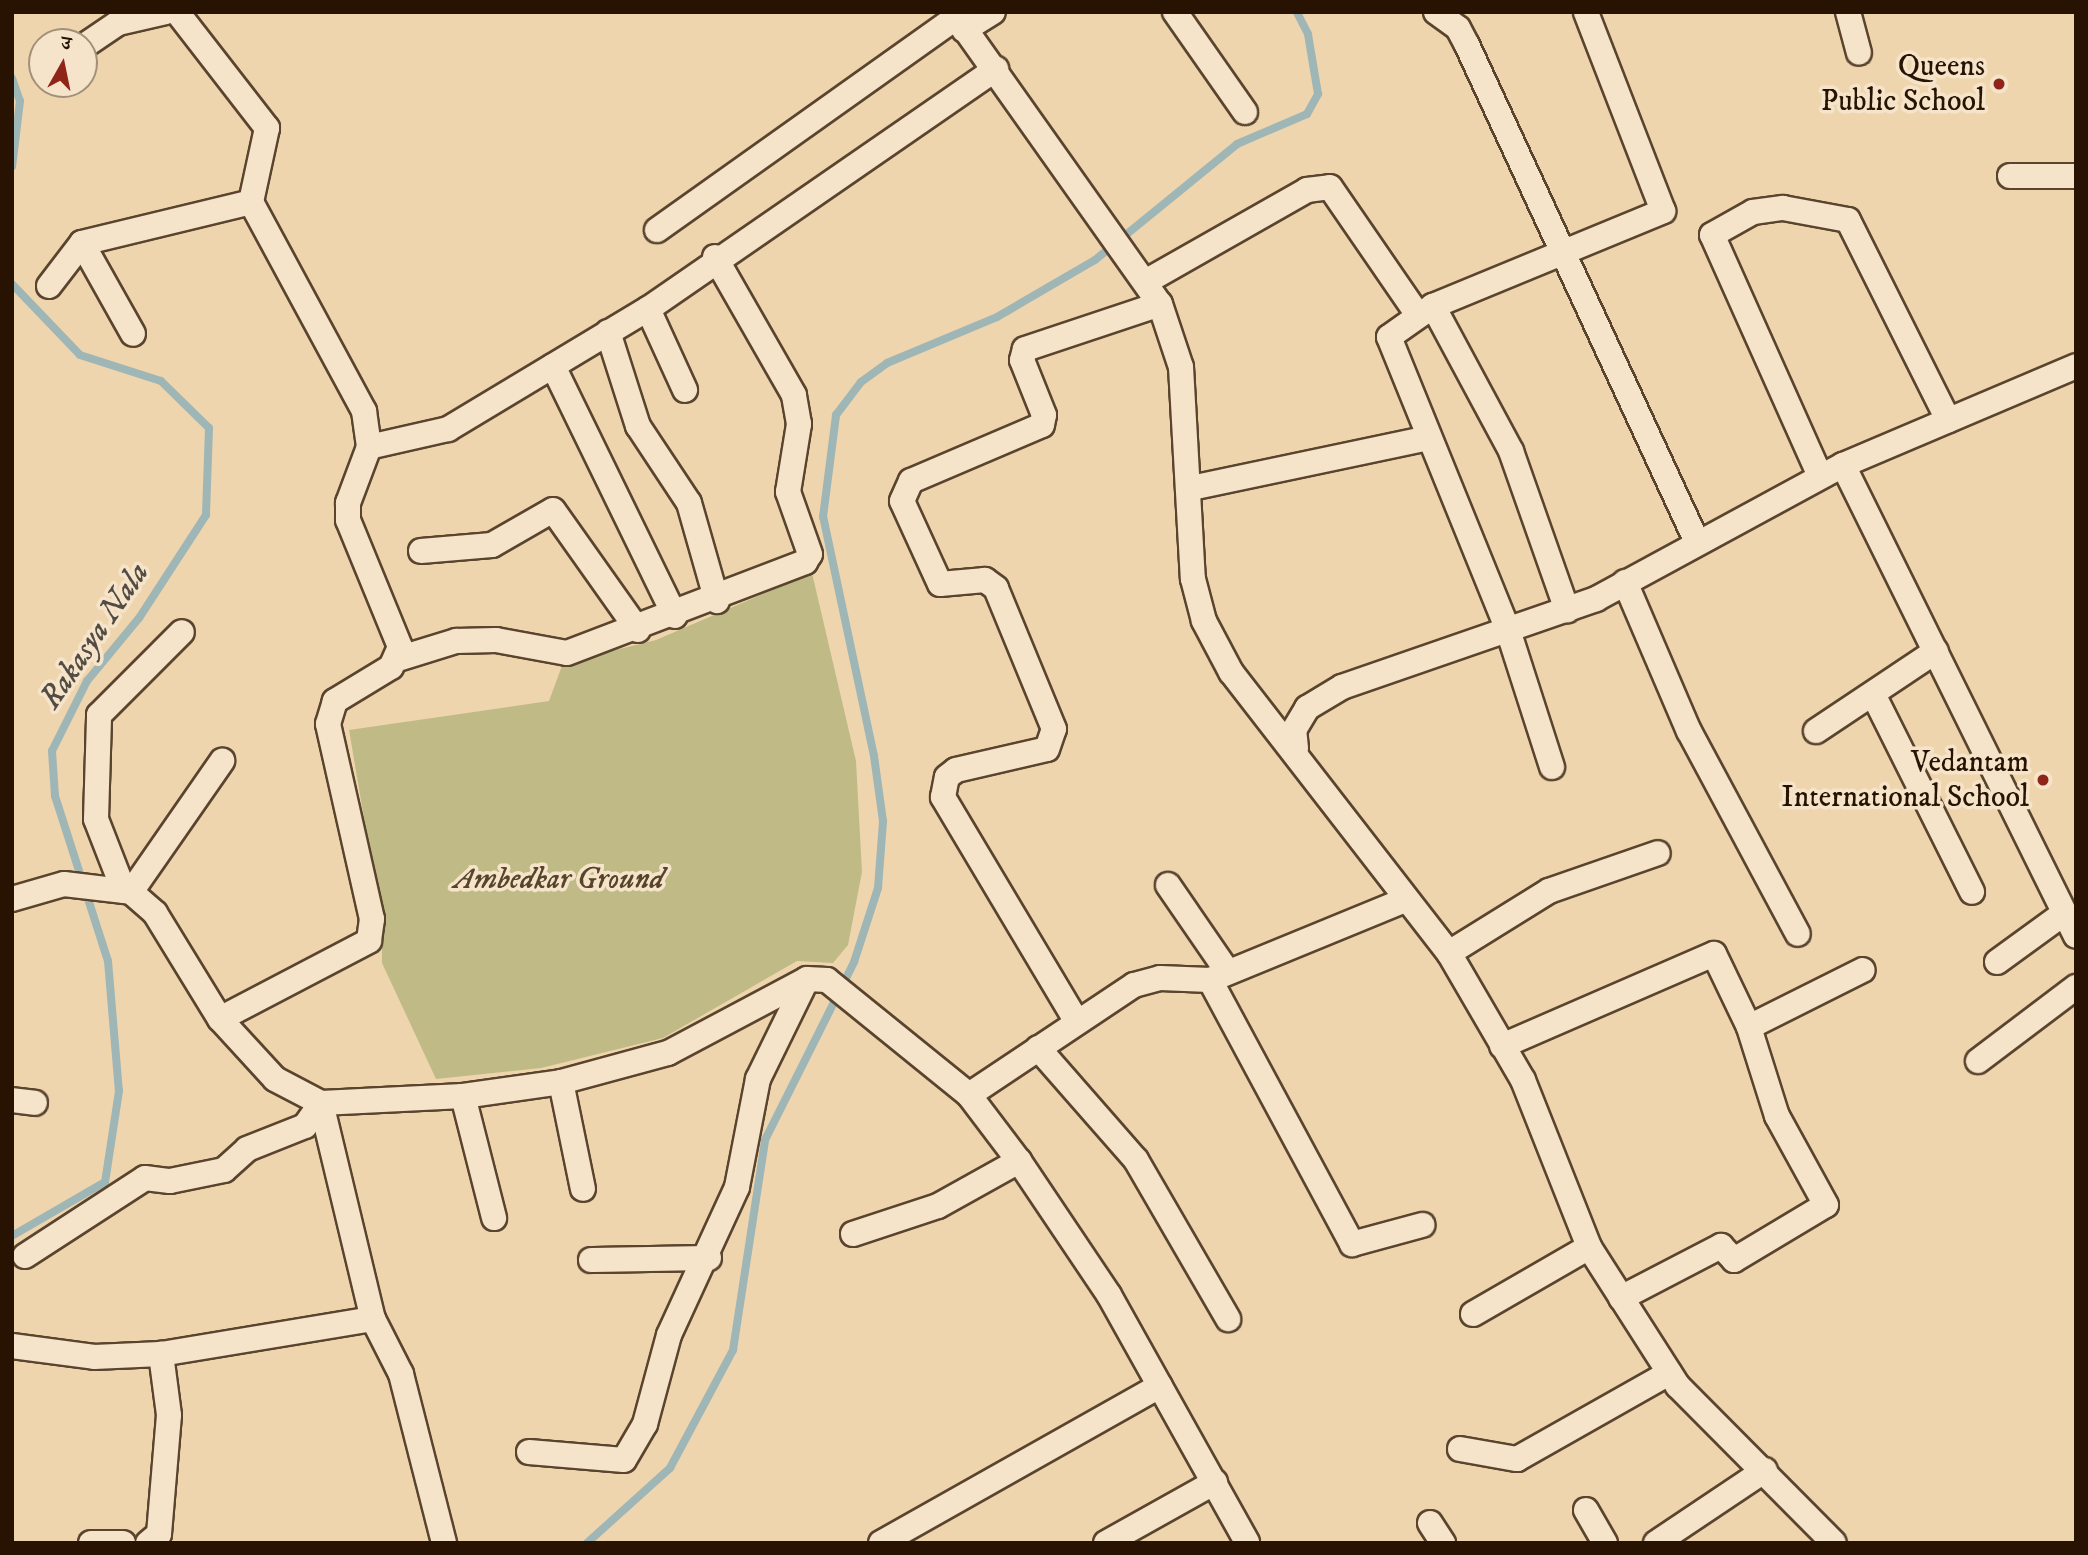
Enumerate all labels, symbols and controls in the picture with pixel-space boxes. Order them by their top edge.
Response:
north arrow [28,28,98,98]
text: उ [59,32,73,56]
place label: Queens Public School [1821,49,1985,119]
marker: Queens Public School [1991,76,2007,92]
water label: Rakasya Nala [32,556,158,716]
place label: Vedantam International School [1781,745,2029,816]
marker: Vedantam International School [2035,772,2051,788]
park label: Ambedkar Ground [454,862,664,898]

